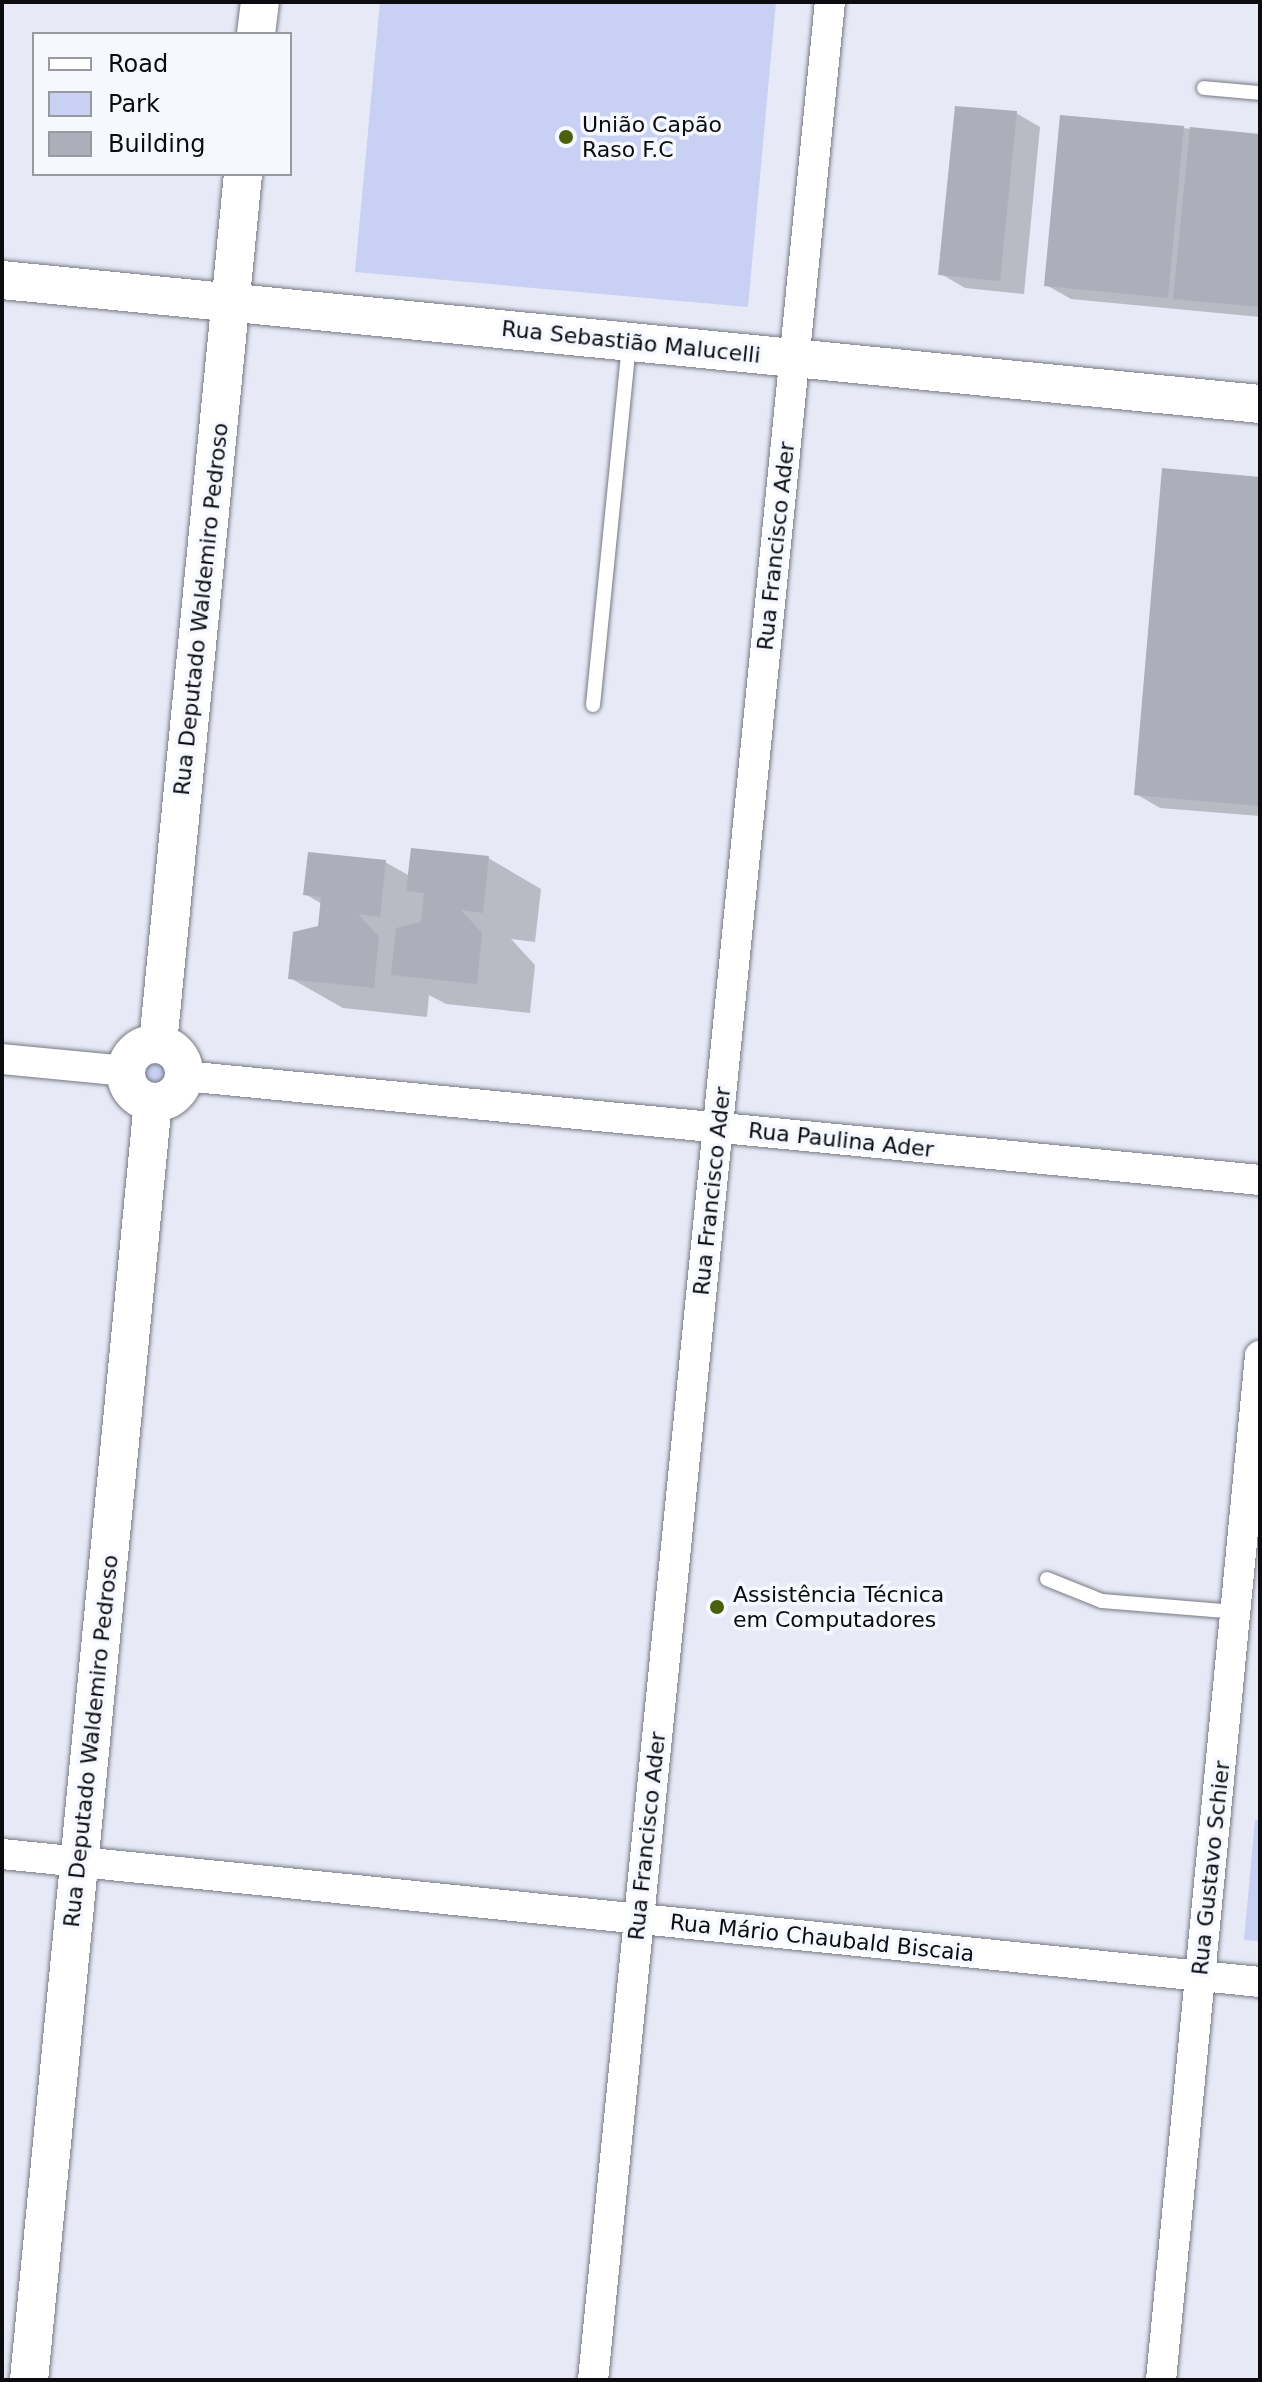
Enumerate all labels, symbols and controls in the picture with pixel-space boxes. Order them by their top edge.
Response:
legend [32,32,292,176]
text: Road [108,50,168,78]
text: Park [108,90,160,118]
place label: União Capão Raso F.C [582,111,722,162]
marker: União Capão Raso F.C [557,128,575,146]
text: Building [108,130,205,158]
street label: Rua Sebastião Malucelli [500,315,762,369]
street label: Rua Deputado Waldemiro Pedroso [168,421,234,797]
street label: Rua Francisco Ader [752,440,800,652]
street label: Rua Francisco Ader [688,1085,736,1297]
street label: Rua Paulina Ader [747,1117,935,1163]
street label: Rua Deputado Waldemiro Pedroso [58,1553,124,1929]
place label: Assistência Técnica em Computadores [733,1581,944,1632]
marker: Assistência Técnica em Computadores [708,1598,726,1616]
street label: Rua Francisco Ader [623,1730,671,1942]
street label: Rua Gustavo Schier [1187,1759,1235,1977]
street label: Rua Mário Chaubald Biscaia [669,1909,975,1967]

